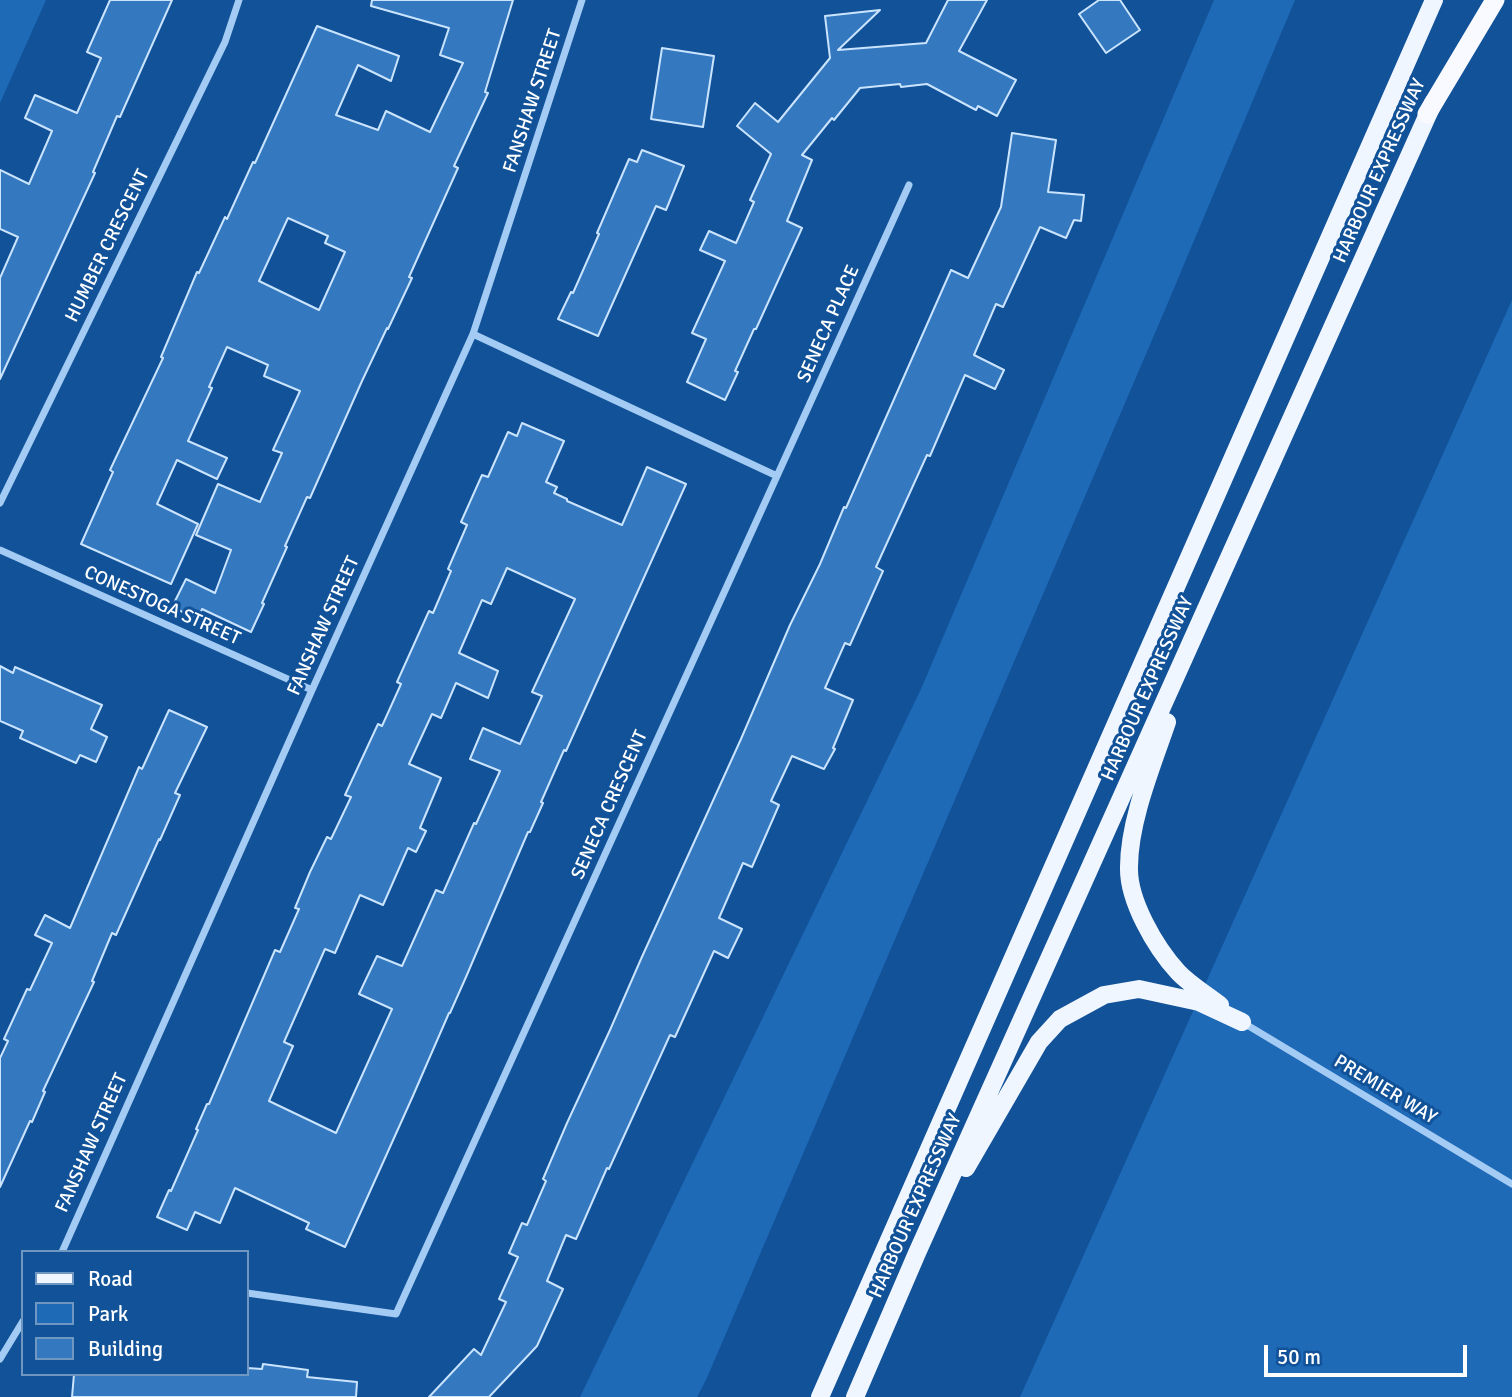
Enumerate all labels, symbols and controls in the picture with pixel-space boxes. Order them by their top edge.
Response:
street label: FANSHAW STREET [499,26,567,176]
street label: HARBOUR EXPRESSWAY [1329,75,1431,267]
street label: HUMBER CRESCENT [61,166,155,326]
street label: SENECA PLACE [793,262,865,386]
street label: FANSHAW STREET [283,553,365,699]
street label: CONESTOGA STREET [80,561,244,651]
street label: HARBOUR EXPRESSWAY [1097,593,1199,785]
street label: SENECA CRESCENT [567,727,653,883]
street label: PREMIER WAY [1329,1050,1441,1130]
street label: FANSHAW STREET [51,1070,133,1216]
street label: HARBOUR EXPRESSWAY [865,1110,967,1302]
legend [21,1250,248,1376]
text: Road [88,1266,133,1292]
text: Park [88,1301,128,1327]
scale bar [1267,1330,1470,1374]
text: Building [88,1336,163,1362]
text: 50 m [1277,1344,1321,1370]

